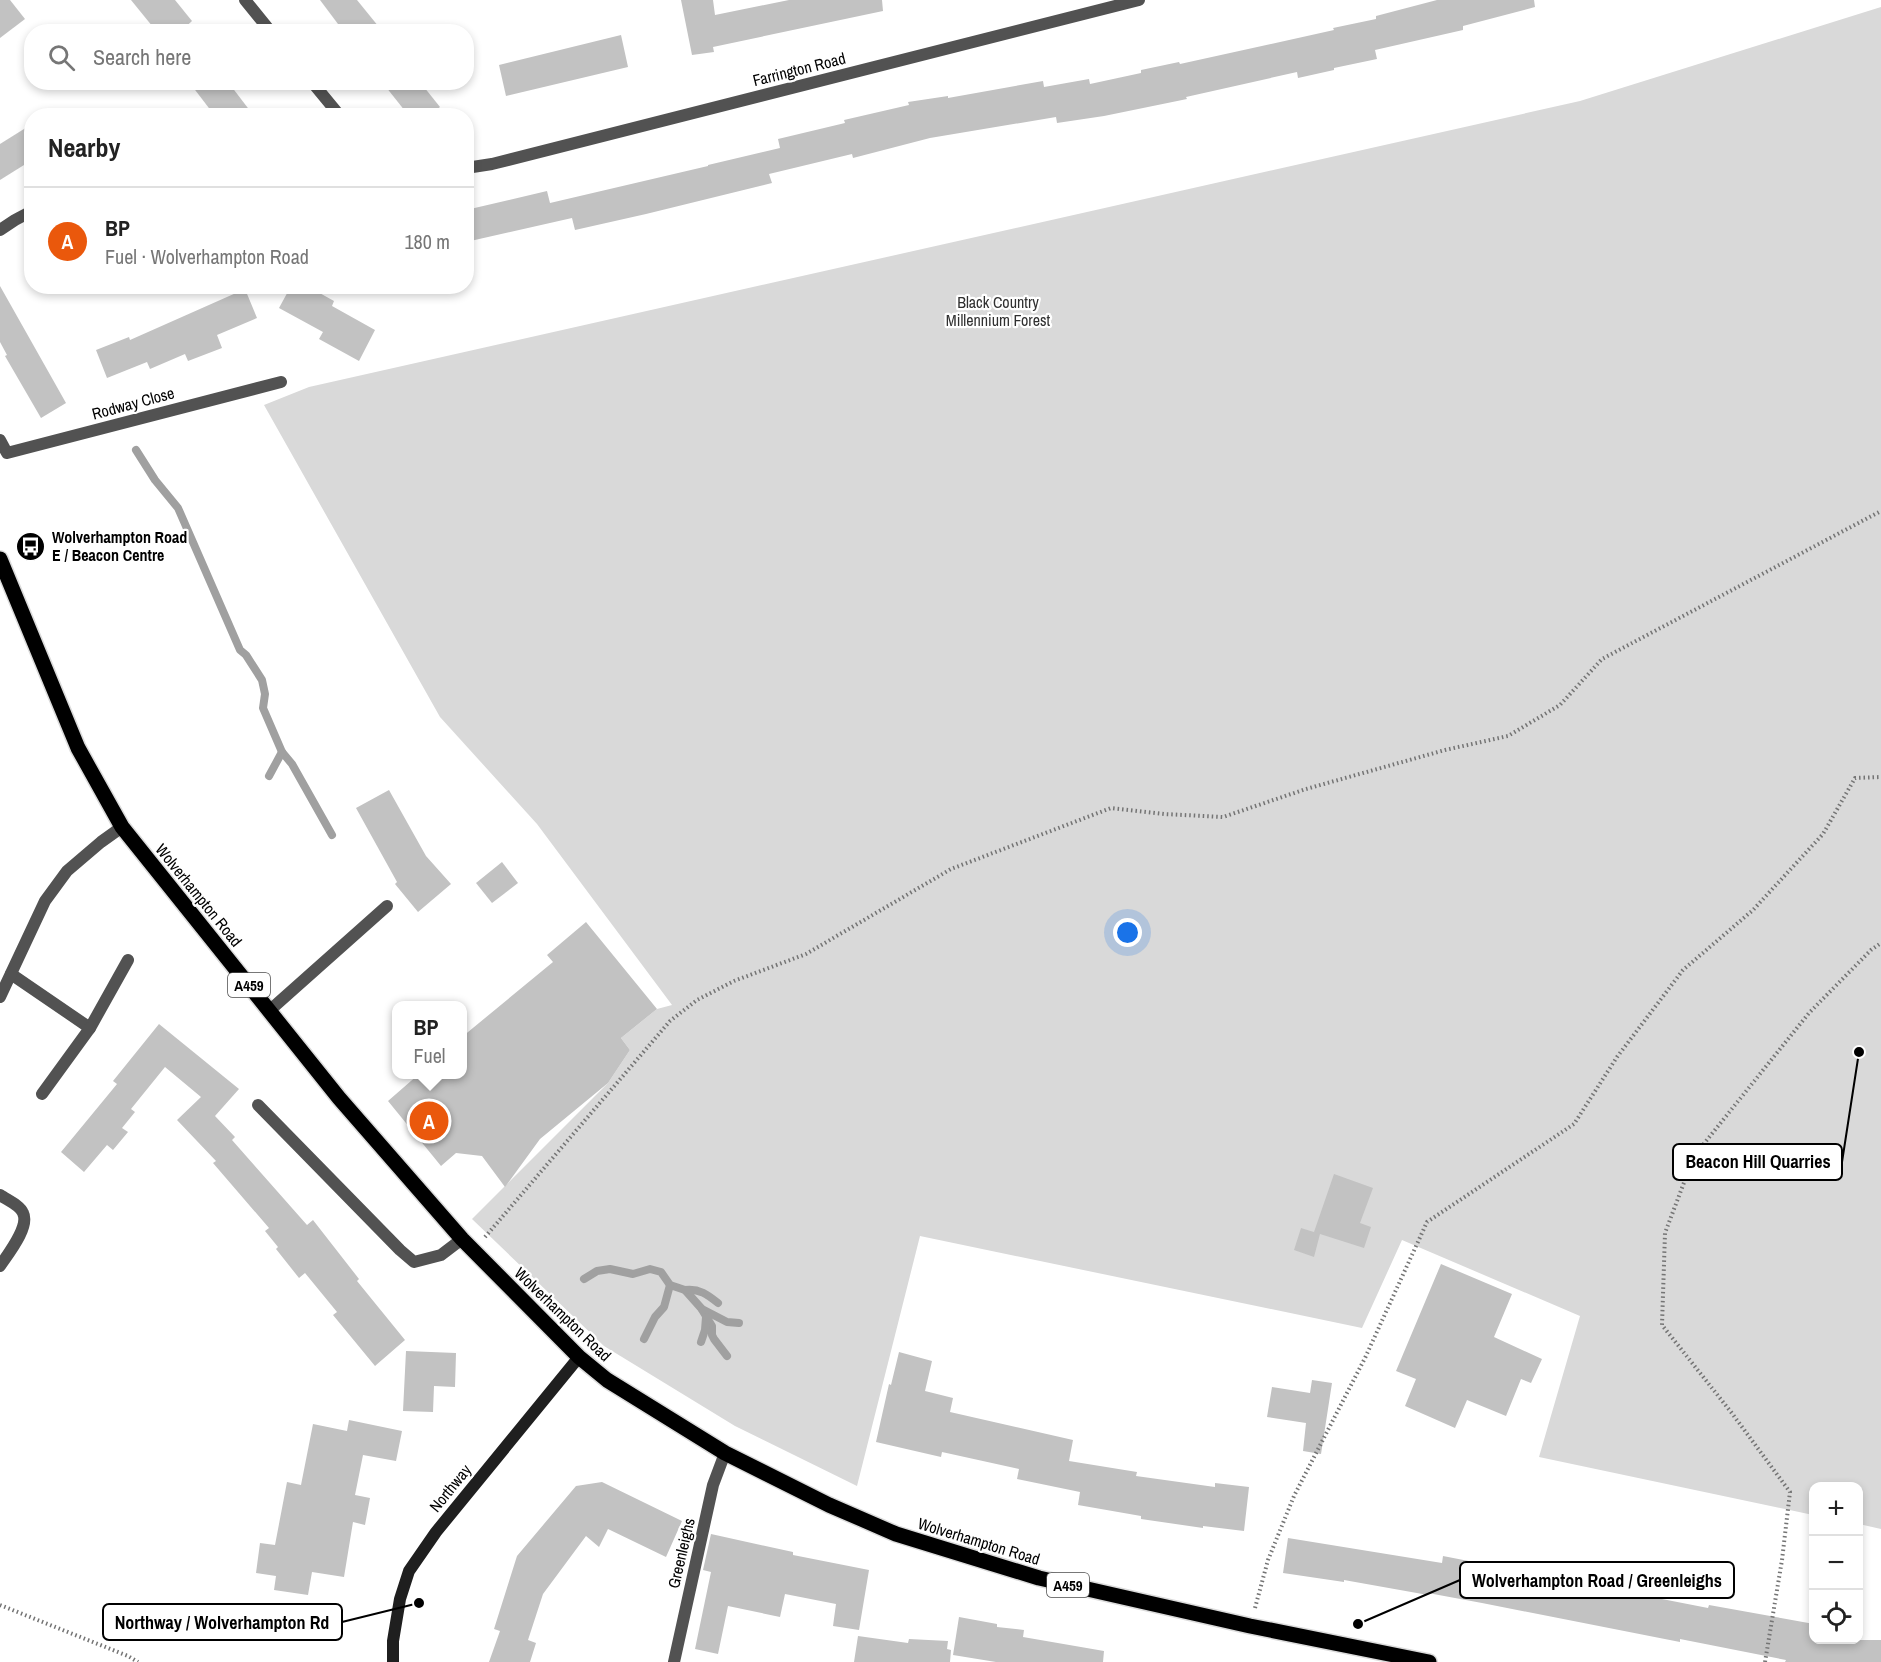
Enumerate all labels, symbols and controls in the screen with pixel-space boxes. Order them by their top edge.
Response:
search box [24,24,474,90]
icon: search [45,41,78,74]
text: Search here [93,42,191,72]
street label: Farrington Road [750,47,848,91]
text: Nearby [48,130,120,165]
text: BP [105,213,130,243]
text: A [62,228,73,255]
text: 180 m [404,228,450,255]
text: Fuel · Wolverhampton Road [105,243,309,270]
park label: Black Country Millennium Forest [946,291,1051,331]
street label: Rodway Close [89,381,177,425]
place label: Wolverhampton Road E / Beacon Centre [52,526,187,566]
bus stop icon: Wolverhampton Road E / Beacon Centre [15,530,47,562]
street label: Wolverhampton Road [151,839,247,951]
your location [1113,918,1142,947]
road number: A459 [228,973,270,997]
popup [392,1001,467,1079]
text: BP [414,1012,439,1042]
text: Fuel [414,1042,445,1069]
pin: A [410,1098,448,1144]
callout: Beacon Hill Quarries [1673,1144,1842,1180]
text: Beacon Hill Quarries [1685,1149,1831,1174]
street label: Wolverhampton Road [510,1262,616,1366]
street label: Northway [424,1459,476,1516]
map controls [1809,1482,1863,1644]
button: + [1809,1482,1863,1536]
street label: Wolverhampton Road [915,1512,1043,1570]
street label: Greenleighs [662,1516,700,1590]
button: − [1809,1536,1863,1590]
callout: Wolverhampton Road / Greenleighs [1460,1562,1734,1598]
text: Wolverhampton Road / Greenleighs [1472,1568,1722,1593]
road number: A459 [1047,1573,1089,1597]
button: locate [1809,1590,1863,1644]
callout: Northway / Wolverhampton Rd [103,1604,342,1640]
text: Northway / Wolverhampton Rd [115,1610,329,1635]

